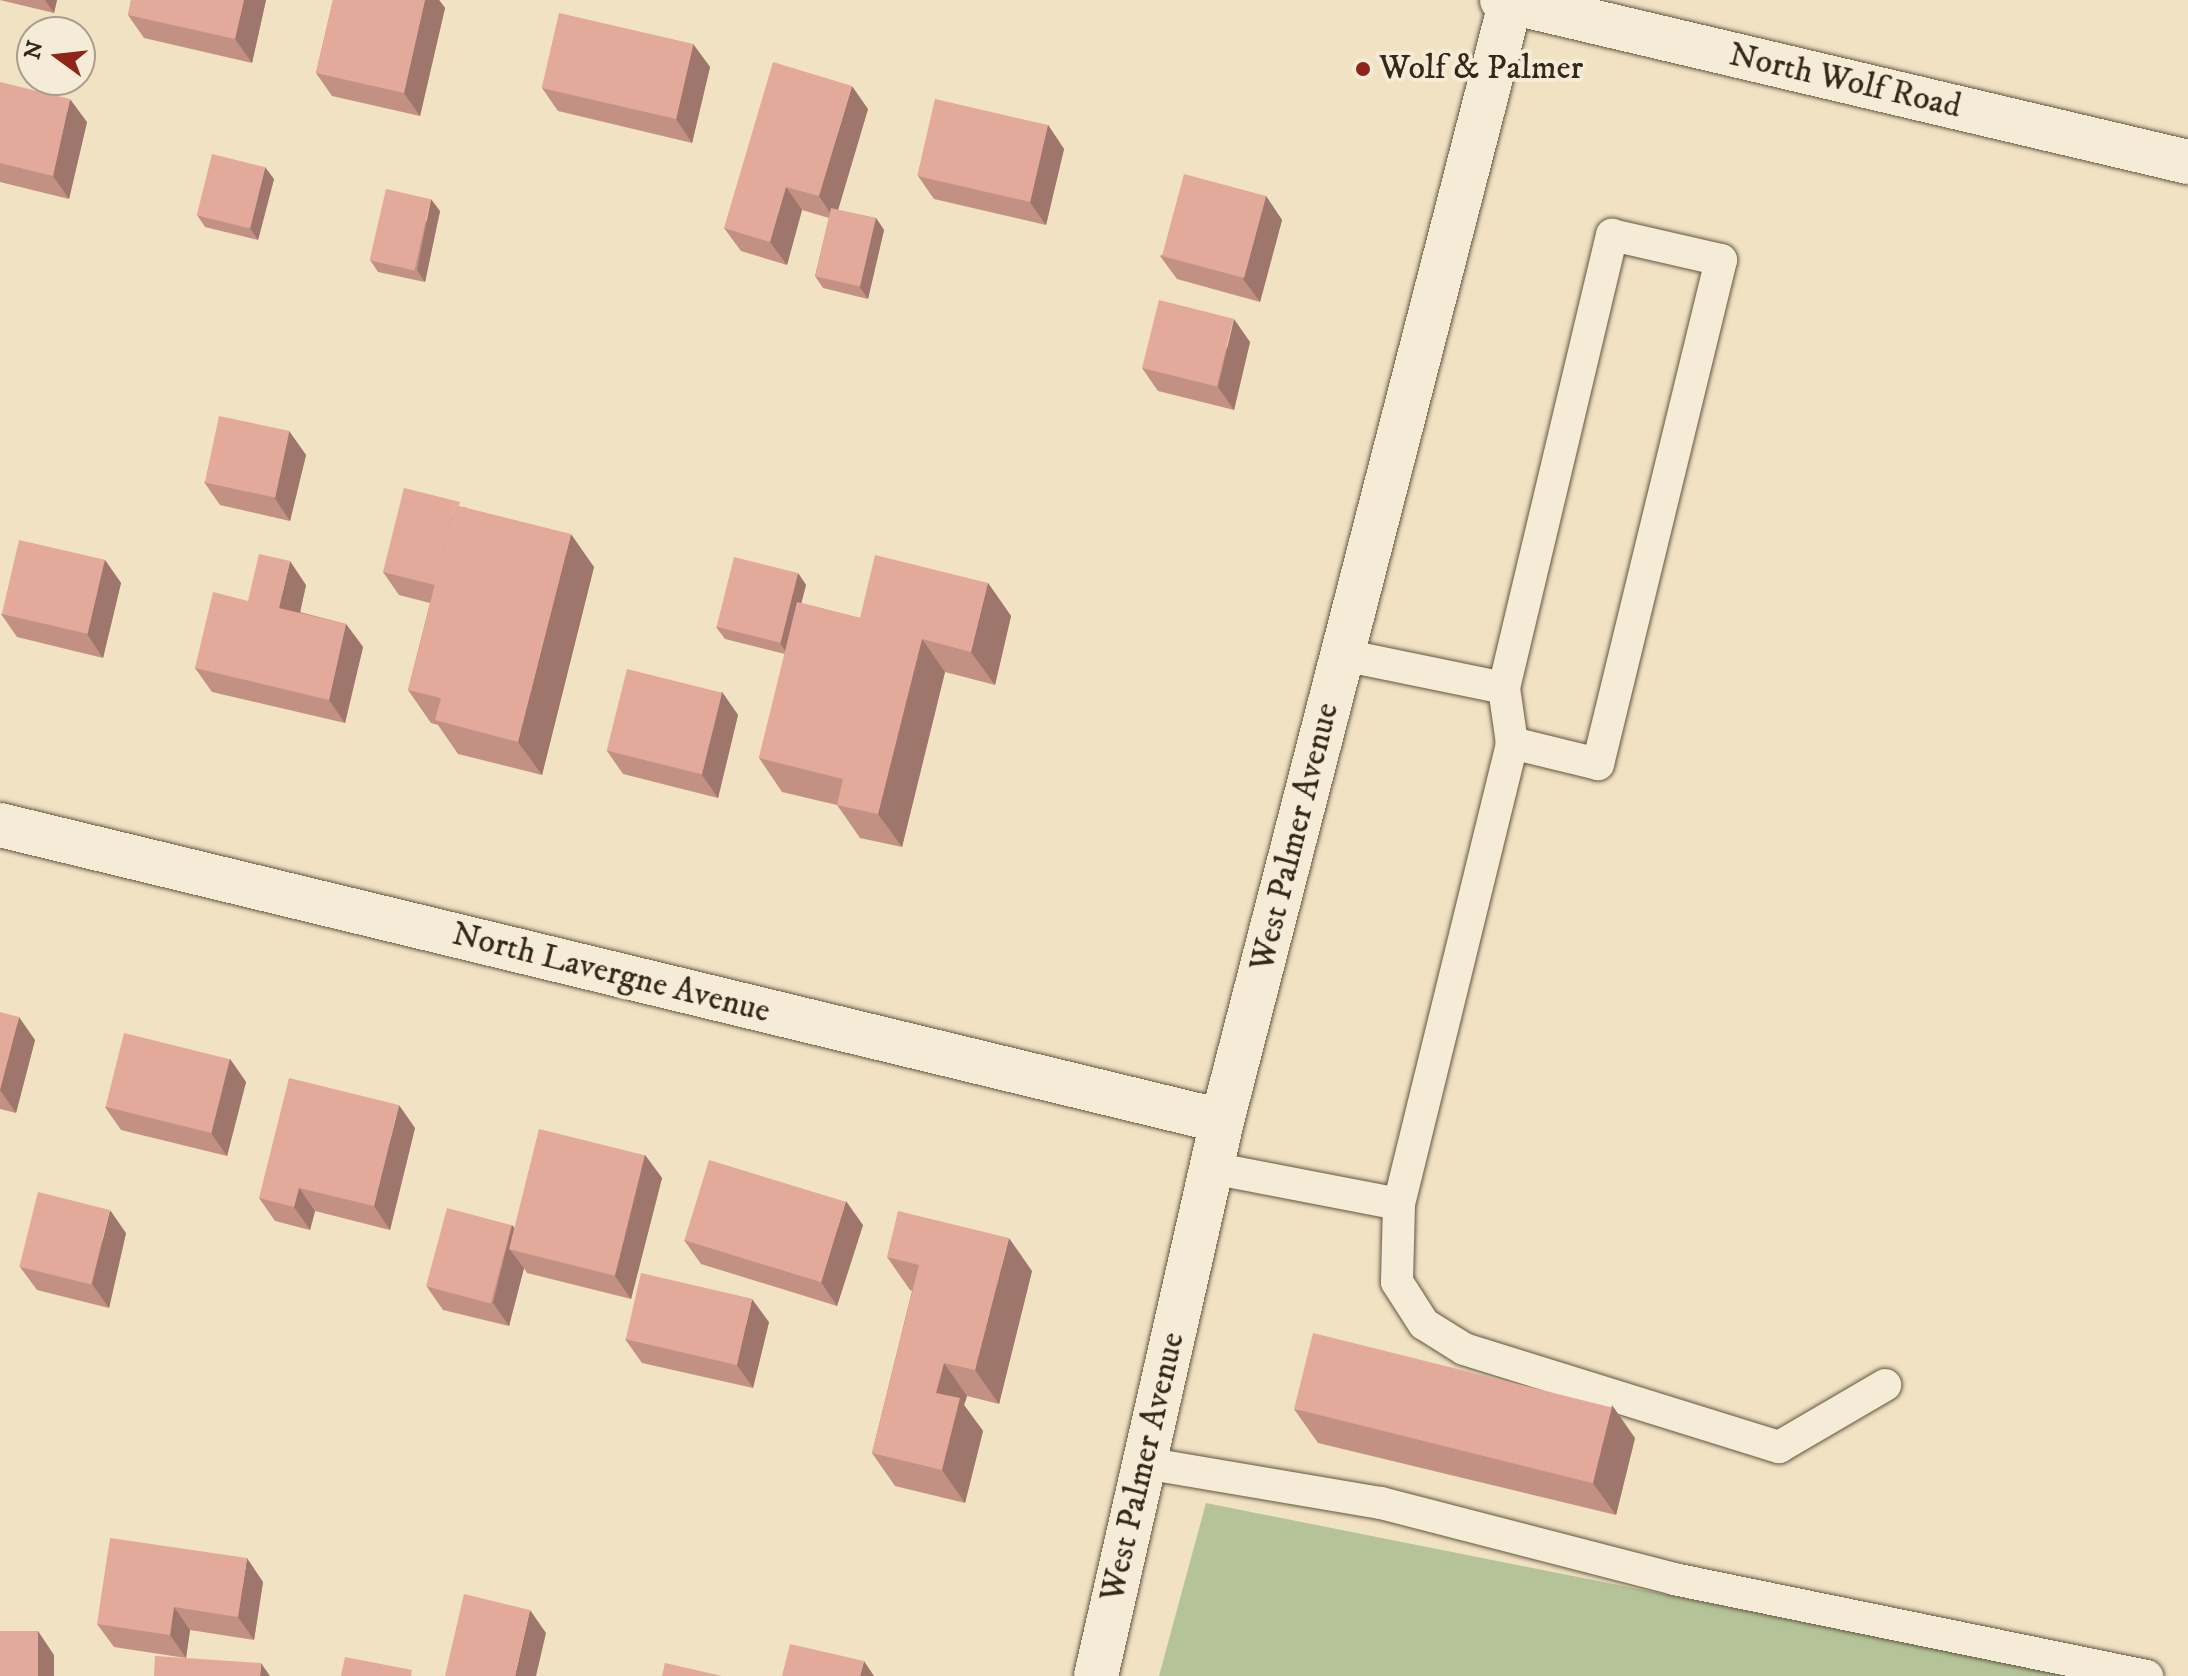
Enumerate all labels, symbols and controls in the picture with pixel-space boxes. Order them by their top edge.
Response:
north arrow [16,16,96,96]
street label: North Wolf Road [1725,34,1965,128]
text: N [19,38,50,62]
place label: Wolf & Palmer [1379,49,1583,89]
marker: Wolf & Palmer [1354,60,1372,78]
street label: West Palmer Avenue [1242,699,1348,975]
street label: North Lavergne Avenue [448,914,774,1032]
street label: West Palmer Avenue [1092,1328,1194,1606]

